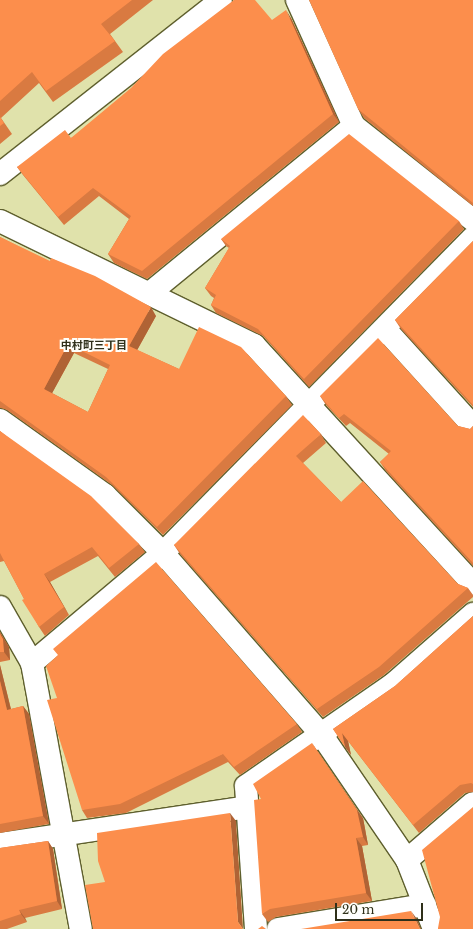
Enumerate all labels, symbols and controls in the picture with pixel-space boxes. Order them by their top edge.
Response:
district label: 中村町三丁目 [61,338,127,352]
scale bar [337,895,425,921]
text: 20 m [342,902,374,917]

